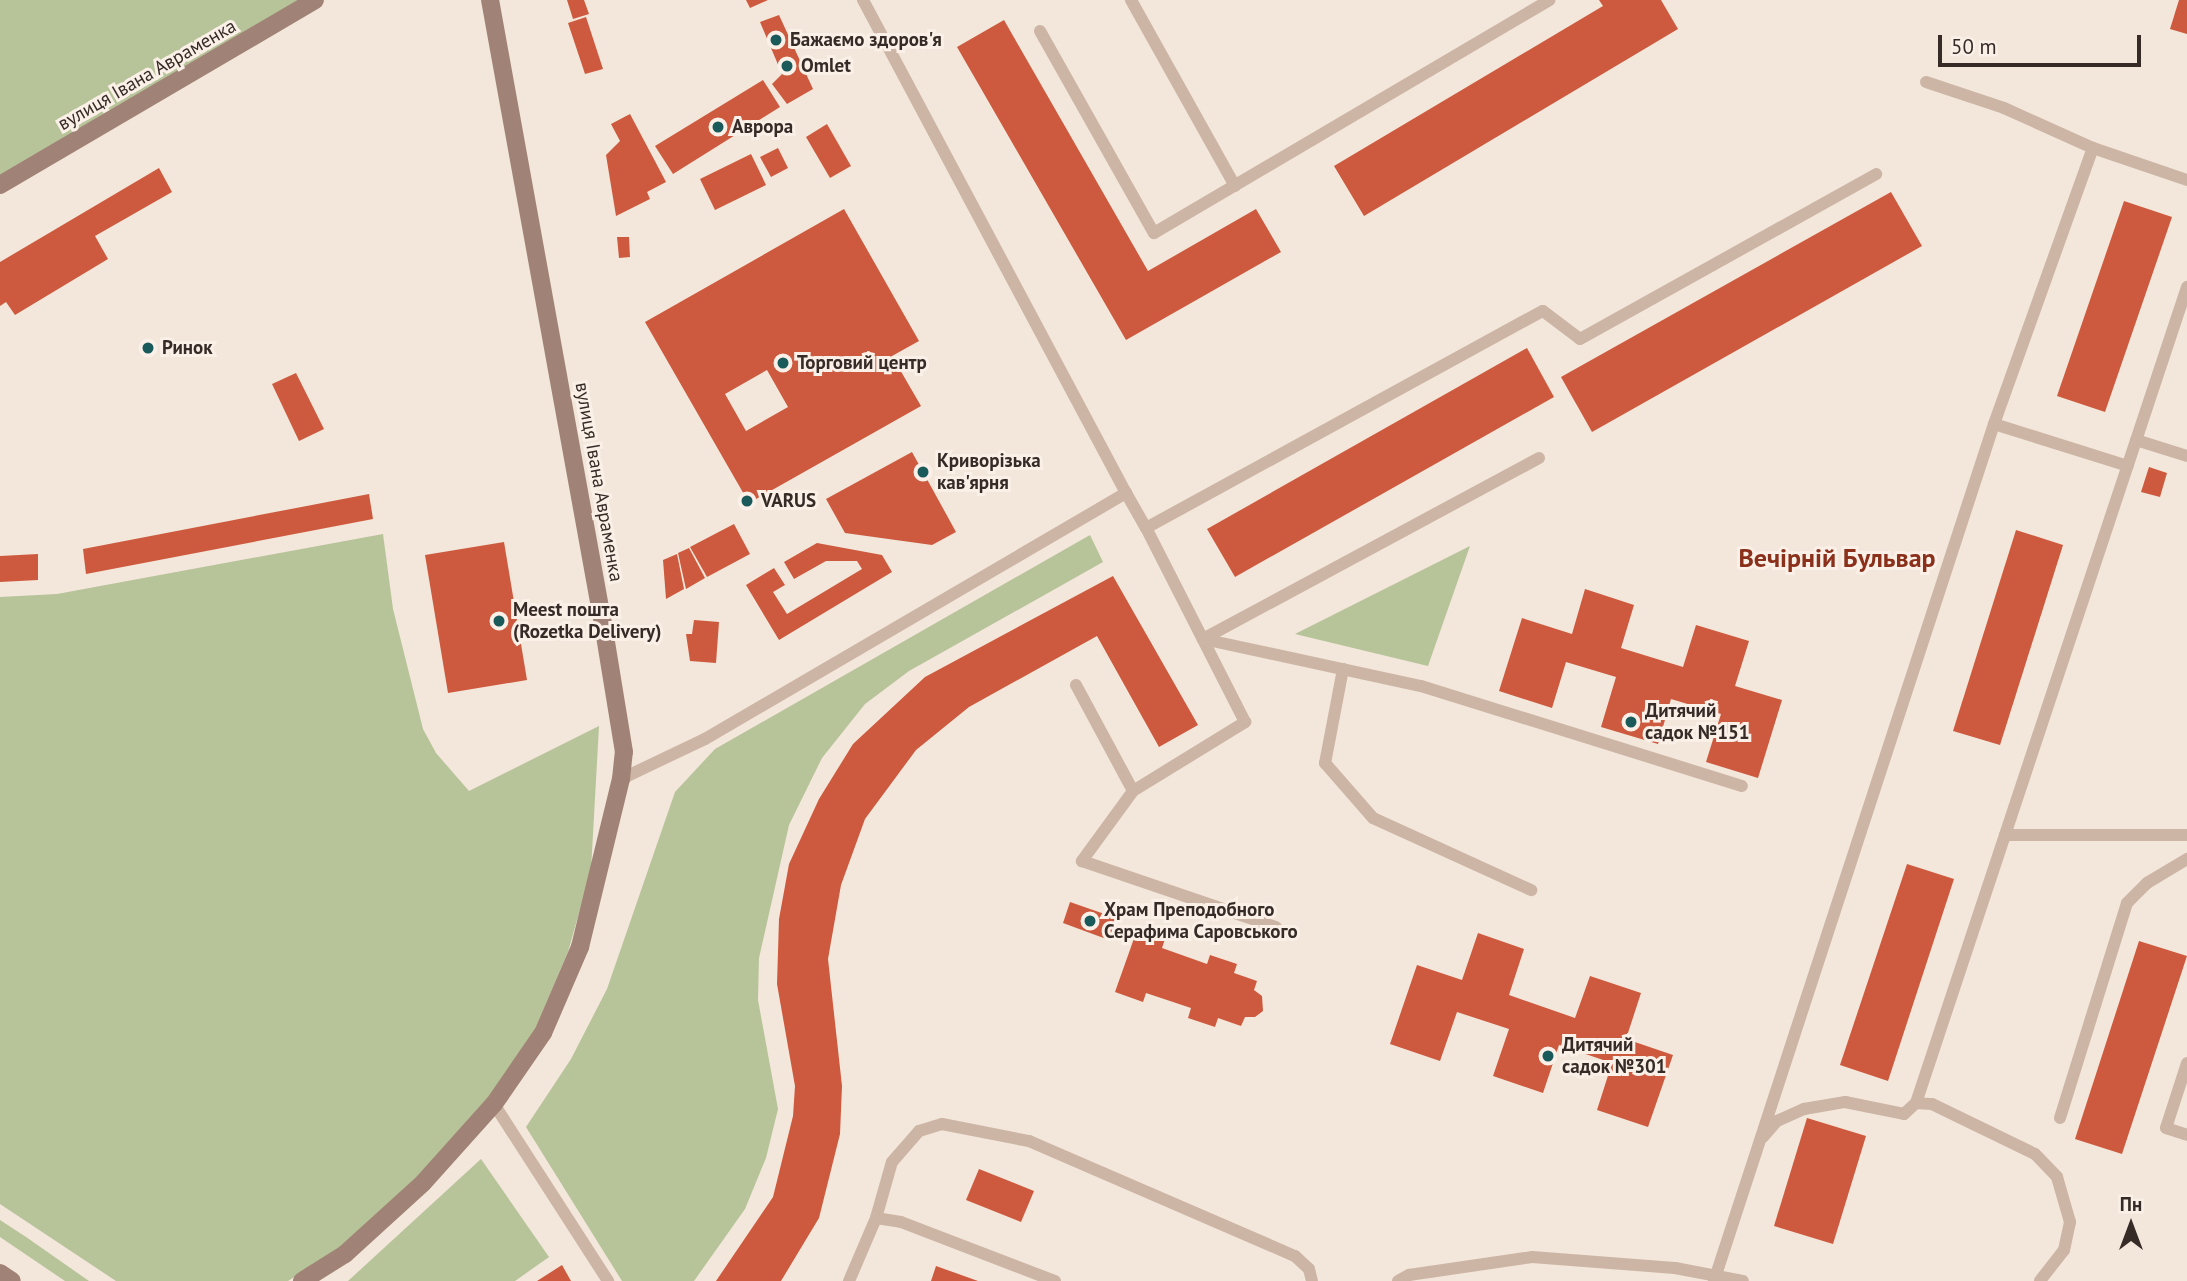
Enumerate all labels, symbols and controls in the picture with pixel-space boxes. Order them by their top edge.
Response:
street label: вулиця Івана Авраменка [54,14,240,136]
scale bar [1942,21,2145,65]
place label: Бажаємо здоров'я [790,29,942,51]
marker: Бажаємо здоров'я [768,32,784,48]
text: 50 m [1951,33,1997,60]
place label: Omlet [801,55,851,77]
marker: Omlet [779,58,795,74]
place label: Аврора [732,116,793,138]
marker: Аврора [710,119,726,135]
place label: Ринок [162,337,212,359]
marker: Ринок [140,340,156,356]
place label: Торговий центр [797,352,927,374]
marker: Торговий центр [775,355,791,371]
street label: вулиця Івана Авраменка [570,380,628,584]
place label: Криворізька кав'ярня [937,450,1041,494]
marker: Криворізька кав'ярня [915,464,931,480]
place label: VARUS [761,490,816,512]
marker: VARUS [739,493,755,509]
district label: Вечірній Бульвар [1738,542,1936,574]
place label: Meest пошта (Rozetka Delivery) [513,599,661,643]
marker: Meest пошта (Rozetka Delivery) [491,613,507,629]
place label: Дитячий садок №151 [1645,700,1750,744]
marker: Дитячий садок №151 [1623,714,1639,730]
place label: Храм Преподобного Серафима Саровського [1104,899,1298,943]
marker: Храм Преподобного Серафима Саровського [1082,913,1098,929]
place label: Дитячий садок №301 [1562,1034,1667,1078]
marker: Дитячий садок №301 [1540,1048,1556,1064]
north arrow [2096,1190,2166,1260]
text: Пн [2120,1192,2142,1216]

